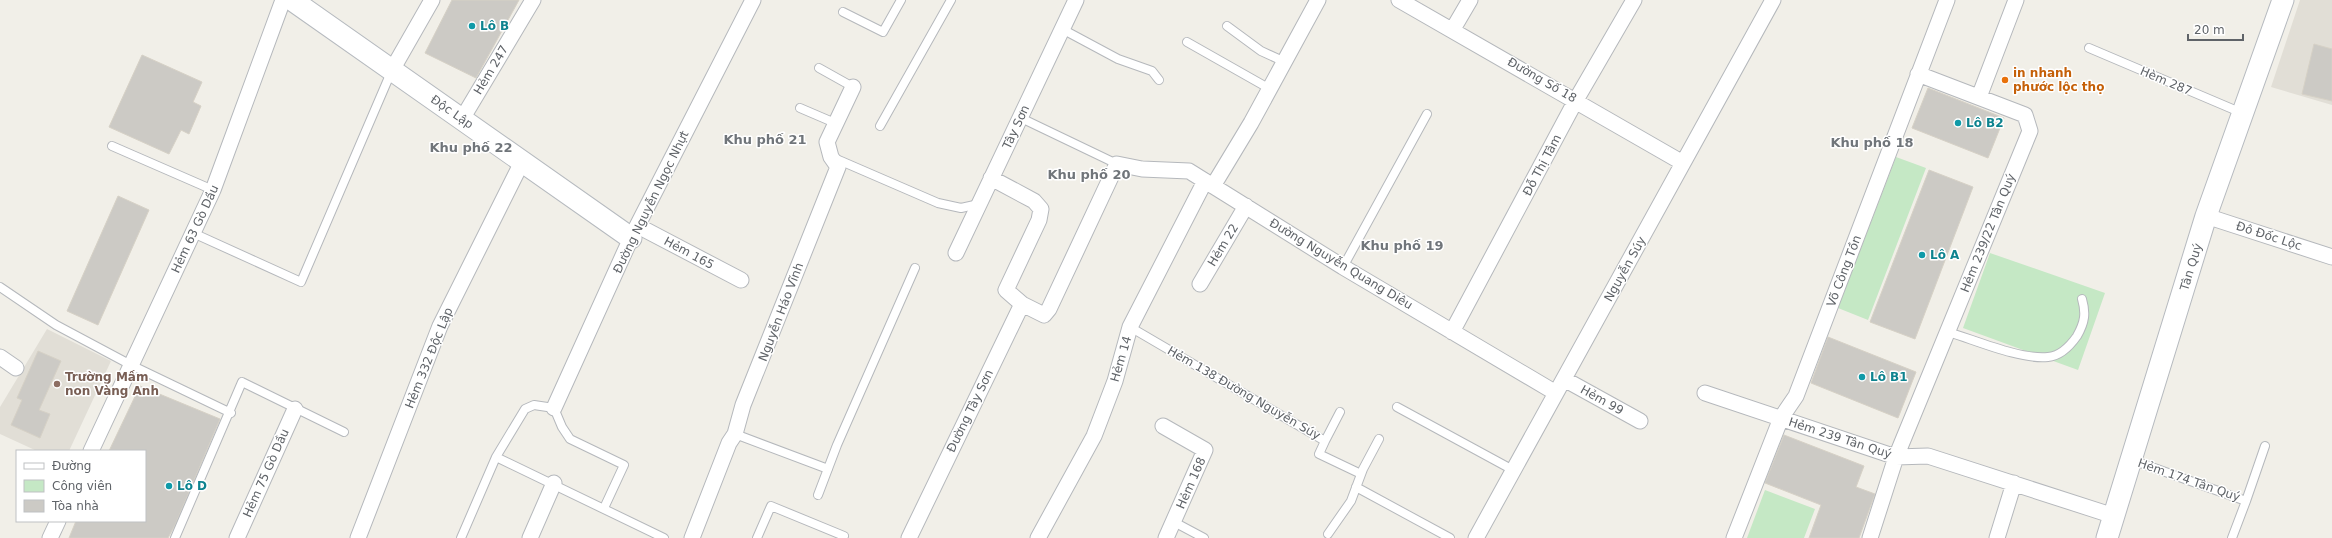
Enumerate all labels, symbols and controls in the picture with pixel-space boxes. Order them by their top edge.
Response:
scale bar [2188,16,2243,42]
place label: Lô B [480,19,509,33]
marker: Lô B [467,21,477,31]
text: 20 m [2194,23,2225,37]
street label: Hẻm 247 [471,43,511,97]
street label: Đường Số 18 [1505,55,1579,105]
street label: Hèm 287 [2138,64,2194,98]
place label: in nhanh phước lộc thọ [2013,66,2104,94]
marker: in nhanh phước lộc thọ [2000,75,2010,85]
street label: Độc Lập [428,92,476,132]
street label: Tây Sơn [999,103,1032,152]
place label: Lô B2 [1966,116,2004,130]
marker: Lô B2 [1953,118,1963,128]
street label: Đường Nguyễn Ngọc Nhựt [610,128,692,275]
district label: Khu phố 21 [723,132,807,147]
street label: Đỗ Thị Tâm [1520,132,1564,198]
district label: Khu phố 18 [1830,135,1914,150]
district label: Khu phố 22 [429,140,513,155]
district label: Khu phố 20 [1047,167,1131,182]
street label: Hẻm 239/22 Tân Quý [1958,172,2018,294]
street label: Hẻm 63 Gò Dầu [168,183,222,275]
street label: Đường Nguyễn Quang Diêu [1267,216,1415,312]
street label: Đô Đốc Lộc [2234,219,2304,253]
street label: Hẻm 22 [1205,221,1241,269]
street label: Võ Công Tồn [1824,233,1864,309]
street label: Hẻm 165 [662,234,716,272]
street label: Nguyễn Súy [1601,234,1649,304]
district label: Khu phố 19 [1360,238,1444,253]
street label: Tân Quý [2177,242,2205,293]
place label: Lô A [1930,248,1960,262]
marker: Lô A [1917,250,1927,260]
street label: Nguyễn Háo Vĩnh [756,261,806,363]
street label: Hẻm 332 Độc Lập [402,306,456,410]
street label: Hẻm 14 [1108,334,1134,384]
street label: Hẻm 138 Đường Nguyễn Súy [1165,343,1323,443]
street label: Đường Tây Sơn [944,367,996,455]
place label: Trường Mầm non Vàng Anh [65,370,159,398]
place label: Lô B1 [1870,370,1908,384]
marker: Lô B1 [1857,372,1867,382]
marker: Trường Mầm non Vàng Anh [52,379,62,389]
street label: Hẻm 99 [1578,382,1626,418]
street label: Hẻm 239 Tân Quý [1787,415,1893,461]
street label: Hẻm 75 Gò Dầu [240,426,292,520]
legend [16,450,146,522]
street label: Hẻm 168 [1173,455,1209,511]
street label: Hẻm 174 Tân Quý [2136,456,2242,504]
text: Đường [52,459,91,473]
text: Công viên [52,479,112,493]
place label: Lô D [177,479,207,493]
marker: Lô D [164,481,174,491]
text: Tòa nhà [51,499,99,513]

